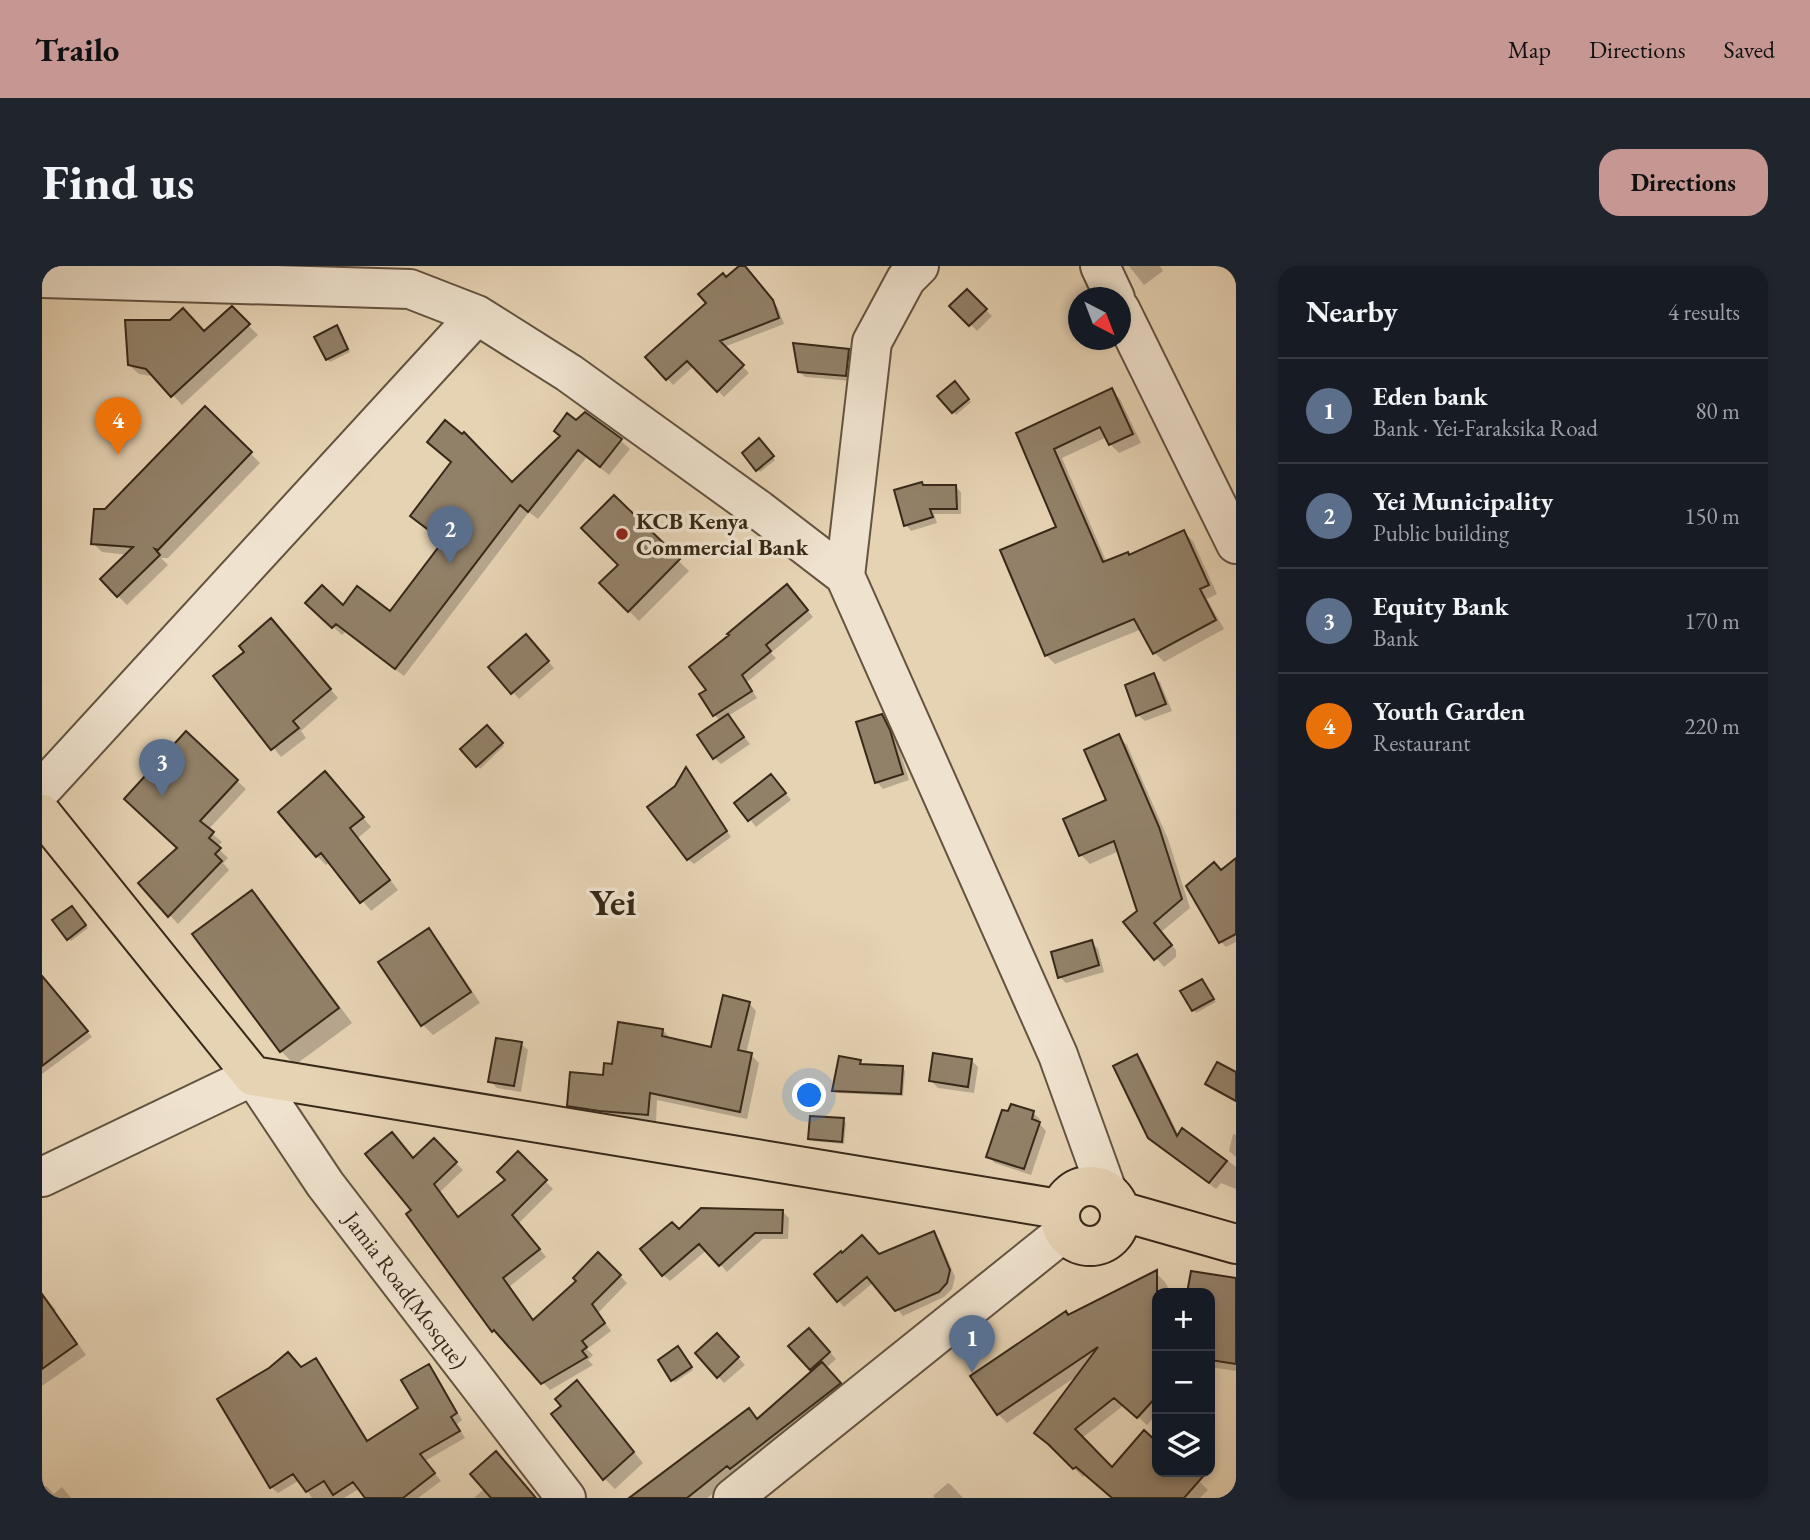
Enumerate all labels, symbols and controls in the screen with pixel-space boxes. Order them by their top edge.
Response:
text: Trailo [35,28,119,71]
text: Map [1508,34,1551,65]
text: Directions [1589,34,1686,65]
text: Saved [1724,34,1775,65]
button: Directions [1599,149,1768,216]
text: Find us [42,150,194,214]
north arrow [1068,287,1131,350]
text: Nearby [1306,292,1398,331]
text: 4 results [1668,297,1740,327]
text: Eden bank [1373,379,1488,413]
text: 1 [1323,396,1335,426]
text: 80 m [1695,396,1740,426]
pin: 4 [95,397,141,455]
text: Bank · Yei-Faraksika Road [1373,413,1598,443]
text: Yei Municipality [1373,484,1553,518]
text: 2 [1323,501,1335,531]
text: 150 m [1684,501,1740,531]
pin: 2 [427,506,473,564]
place label: KCB Kenya Commercial Bank [636,506,809,562]
text: Public building [1373,518,1509,548]
marker: KCB Kenya Commercial Bank [614,526,630,542]
text: Equity Bank [1373,589,1509,623]
text: 3 [1323,606,1335,636]
text: 170 m [1684,606,1740,636]
text: Bank [1373,623,1419,653]
text: Youth Garden [1373,694,1525,728]
text: 4 [1323,711,1335,741]
text: 220 m [1684,711,1740,741]
text: Restaurant [1373,728,1471,758]
pin: 3 [139,739,185,797]
district label: Yei [590,878,637,926]
your location [792,1078,826,1112]
street label: Jamia Road(Mosque) [336,1204,475,1375]
map controls [1152,1288,1215,1477]
button: + [1152,1288,1215,1351]
pin: 1 [949,1315,995,1373]
button: − [1152,1351,1215,1414]
button: layers [1152,1414,1215,1477]

